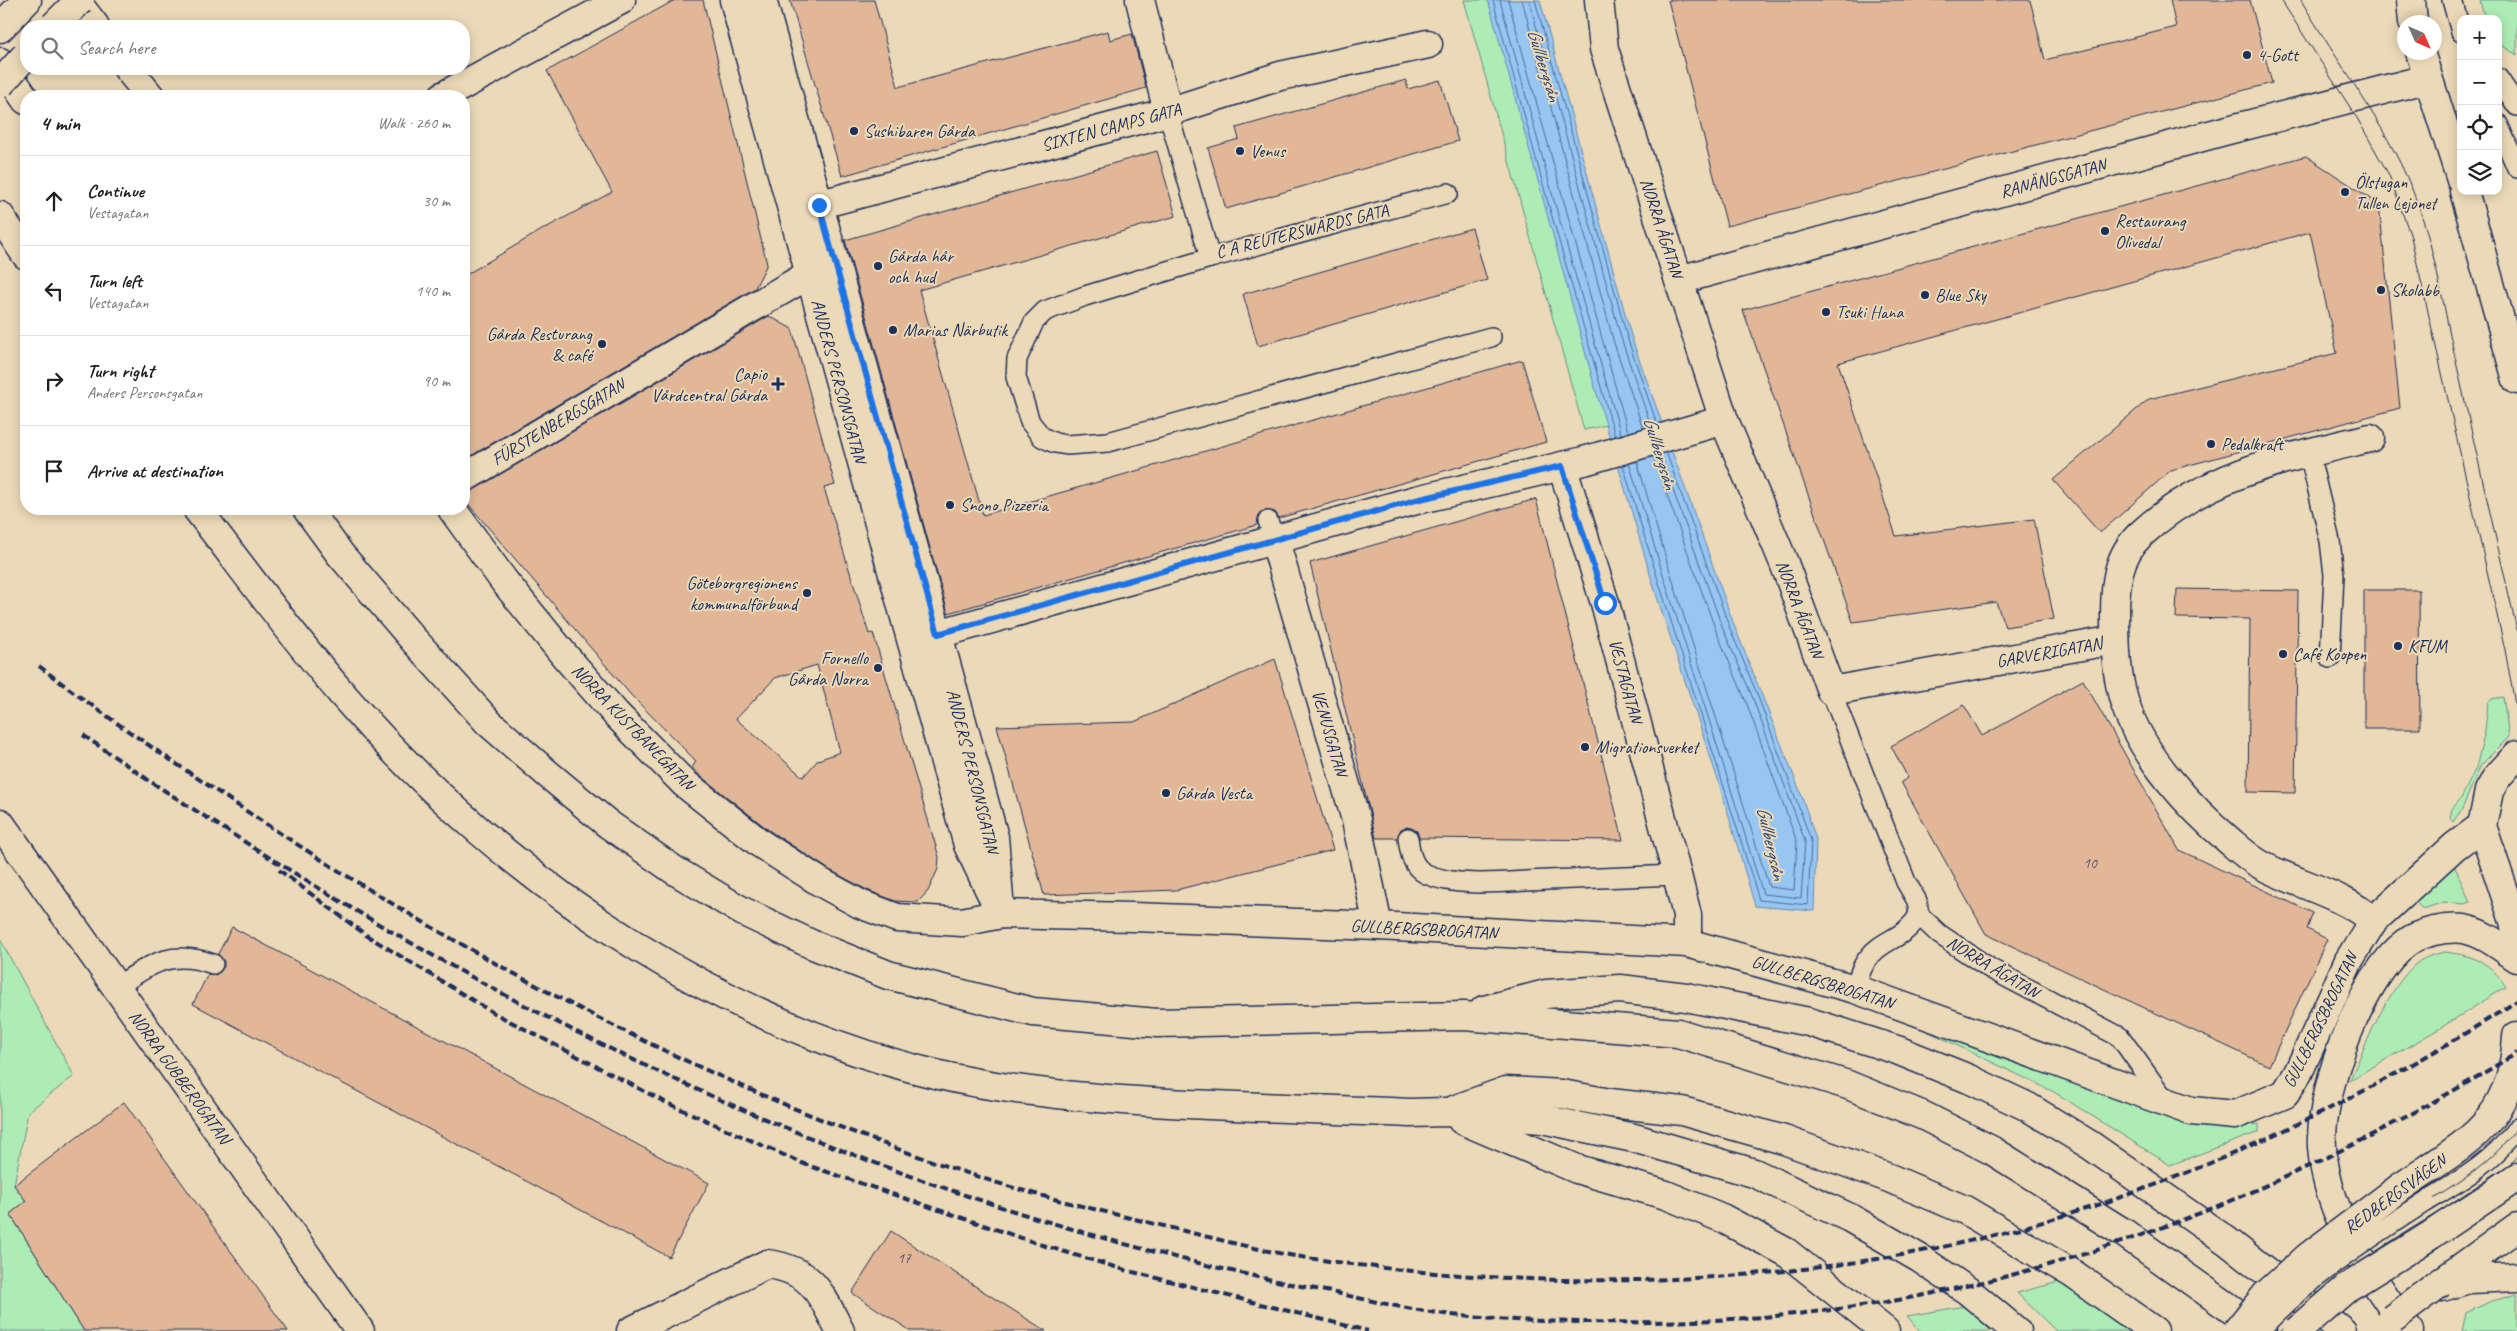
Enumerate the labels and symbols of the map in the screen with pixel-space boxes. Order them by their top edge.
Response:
north arrow [2397,15,2442,60]
water label: Gullbergsån [1522,26,1567,105]
place label: 4-Gott [2257,44,2300,66]
marker: 4-Gott [2241,49,2253,61]
street label: SIXTEN CAMPS GATA [1039,98,1184,156]
place label: Sushibaren Gårda [864,120,976,142]
marker: Sushibaren Gårda [848,125,860,137]
place label: Venus [1250,140,1287,162]
marker: Venus [1234,145,1246,157]
street label: RANÄNGSGATAN [1998,153,2111,203]
place label: Ölstugan Tullen Lejonet [2355,171,2439,214]
street label: NORRA ÅGATAN [1636,175,1689,283]
marker: Ölstugan Tullen Lejonet [2339,186,2351,198]
route end [808,194,831,217]
street label: C A REUTERSWÄRDS GATA [1213,199,1392,263]
place label: Restaurang Olivedal [2115,210,2187,253]
marker: Restaurang Olivedal [2099,225,2111,237]
place label: Gårda hår och hud [888,245,955,288]
marker: Gårda hår och hud [872,260,884,272]
place label: Skolabb [2391,279,2440,301]
place label: Blue Sky [1935,284,1988,306]
marker: Skolabb [2375,284,2387,296]
marker: Blue Sky [1919,289,1931,301]
street label: ANDERS PERSONSGATAN [807,297,872,468]
place label: Tsuki Hana [1836,301,1905,323]
marker: Tsuki Hana [1820,306,1832,318]
place label: Marias Närbutik [903,319,1008,341]
place label: Gårda Resturang & café [487,323,595,366]
marker: Marias Närbutik [887,324,899,336]
marker: Gårda Resturang & café [596,338,608,350]
place label: Capio Vårdcentral Gårda [651,363,769,406]
street label: FÜRSTENBERGSGATAN [488,372,631,470]
marker: Capio Vårdcentral Gårda [771,377,785,391]
water label: Gullbergsån [1638,414,1683,493]
place label: Pedalkraft [2221,433,2285,455]
marker: Pedalkraft [2205,438,2217,450]
place label: Snono Pizzeria [960,494,1050,516]
marker: Snono Pizzeria [944,499,956,511]
street label: NORRA ÅGATAN [1771,557,1830,664]
place label: Göteborgregionens kommunalförbund [686,572,800,615]
marker: Göteborgregionens kommunalförbund [801,587,813,599]
route start [1594,592,1617,615]
street label: GARVERIGATAN [1995,631,2107,672]
place label: KFUM [2408,635,2448,657]
street label: VESTAGATAN [1604,637,1649,728]
marker: KFUM [2392,640,2404,652]
place label: Café Koopen [2293,643,2367,665]
place label: Fornello Gårda Norra [788,647,870,690]
marker: Café Koopen [2277,648,2289,660]
street label: NORRA KUSTBANEGATAN [567,659,701,797]
marker: Fornello Gårda Norra [872,662,884,674]
street label: ANDERS PERSONSGATAN [942,687,1005,858]
street label: VENUSGATAN [1307,687,1354,781]
place label: Migrationsverket [1595,736,1701,758]
marker: Migrationsverket [1579,741,1591,753]
place label: Gårda Vesta [1176,782,1254,804]
marker: Gårda Vesta [1160,787,1172,799]
water label: Gullbergsån [1751,804,1791,883]
house number: 10 [2083,854,2098,873]
street label: GULLBERGSBROGATAN [1350,914,1501,944]
street label: NORRA ÅGATAN [1943,931,2045,1004]
street label: GULLBERGSBROGATAN [2278,946,2363,1091]
street label: GULLBERGSBROGATAN [1749,950,1899,1015]
street label: NORRA GUBBEROGATAN [124,1006,238,1150]
street label: REDBERGSVÄGEN [2340,1148,2453,1238]
house number: 17 [897,1249,912,1268]

